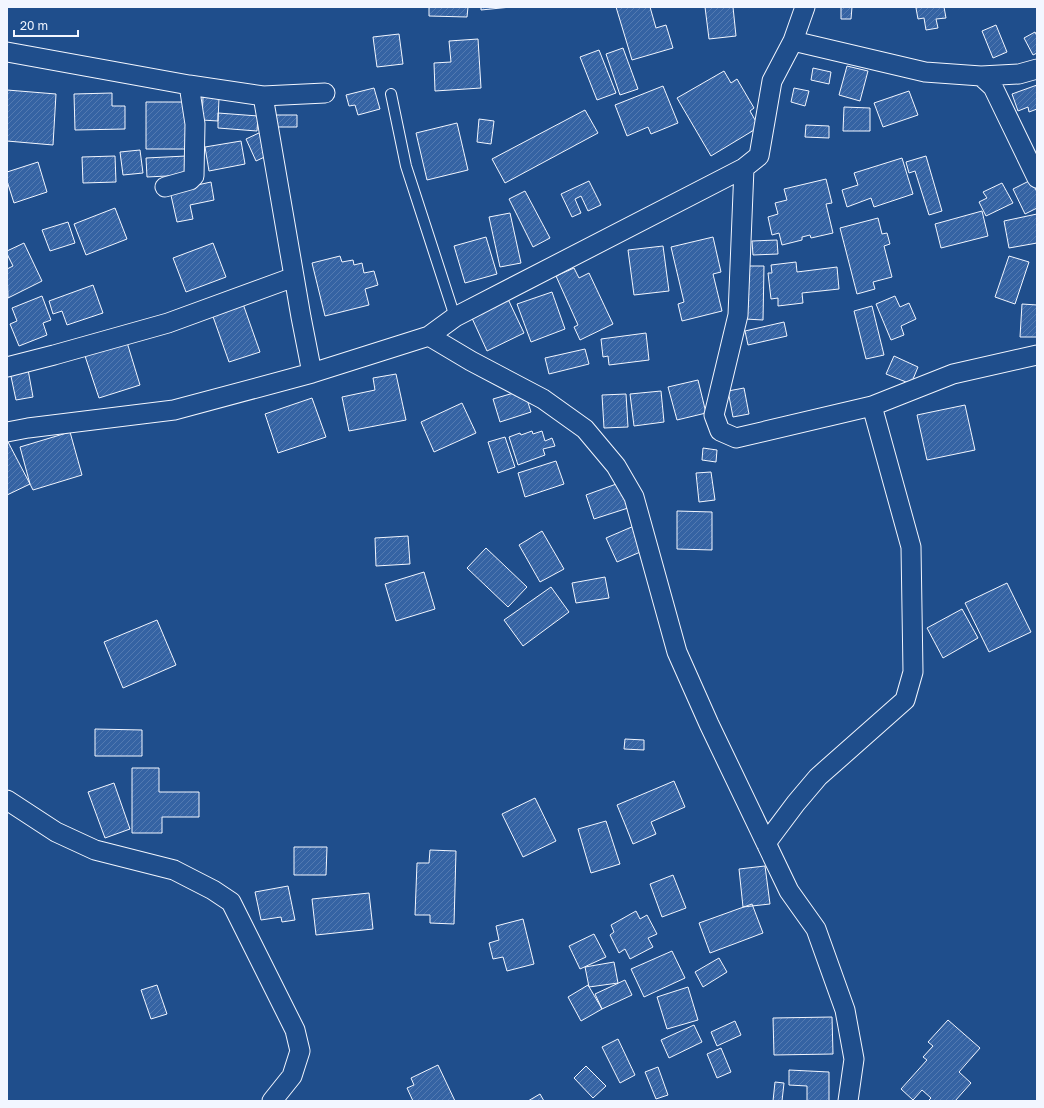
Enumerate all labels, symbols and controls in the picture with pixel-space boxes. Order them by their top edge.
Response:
scale bar [14,12,78,38]
text: 20 m [20,18,48,33]

